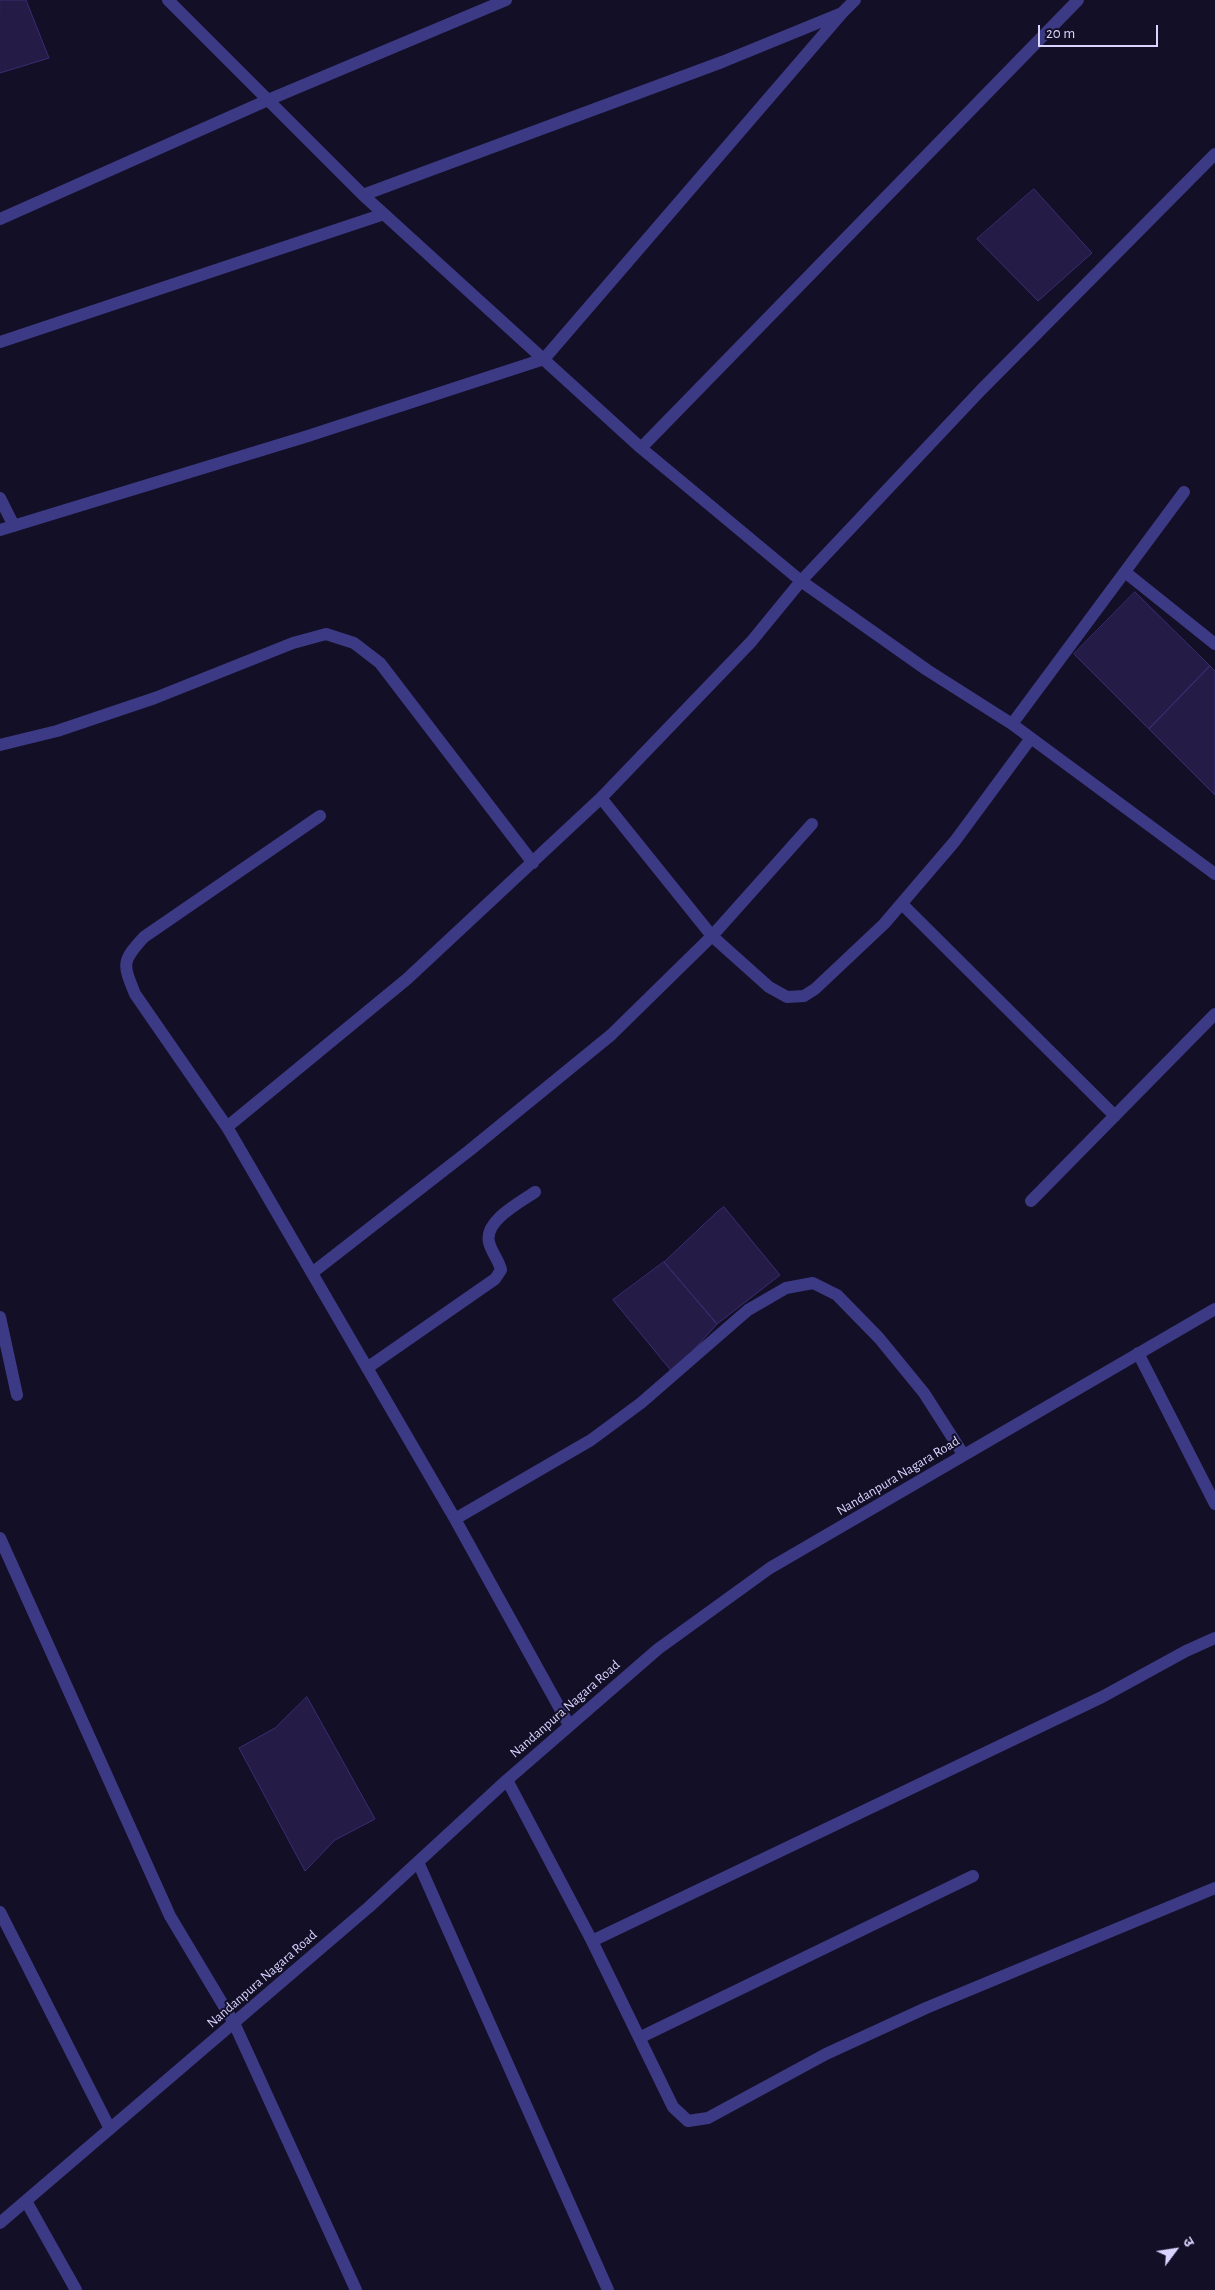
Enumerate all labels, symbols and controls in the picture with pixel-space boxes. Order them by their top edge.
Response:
scale bar [1040,15,1160,47]
text: 20 m [1046,26,1075,41]
street label: Nandanpura Nagara Road [833,1433,963,1519]
street label: Nandanpura Nagara Road [506,1657,624,1761]
street label: Nandanpura Nagara Road [203,1927,321,2031]
north arrow [1150,2225,1200,2275]
text: उ [1180,2235,1196,2249]

